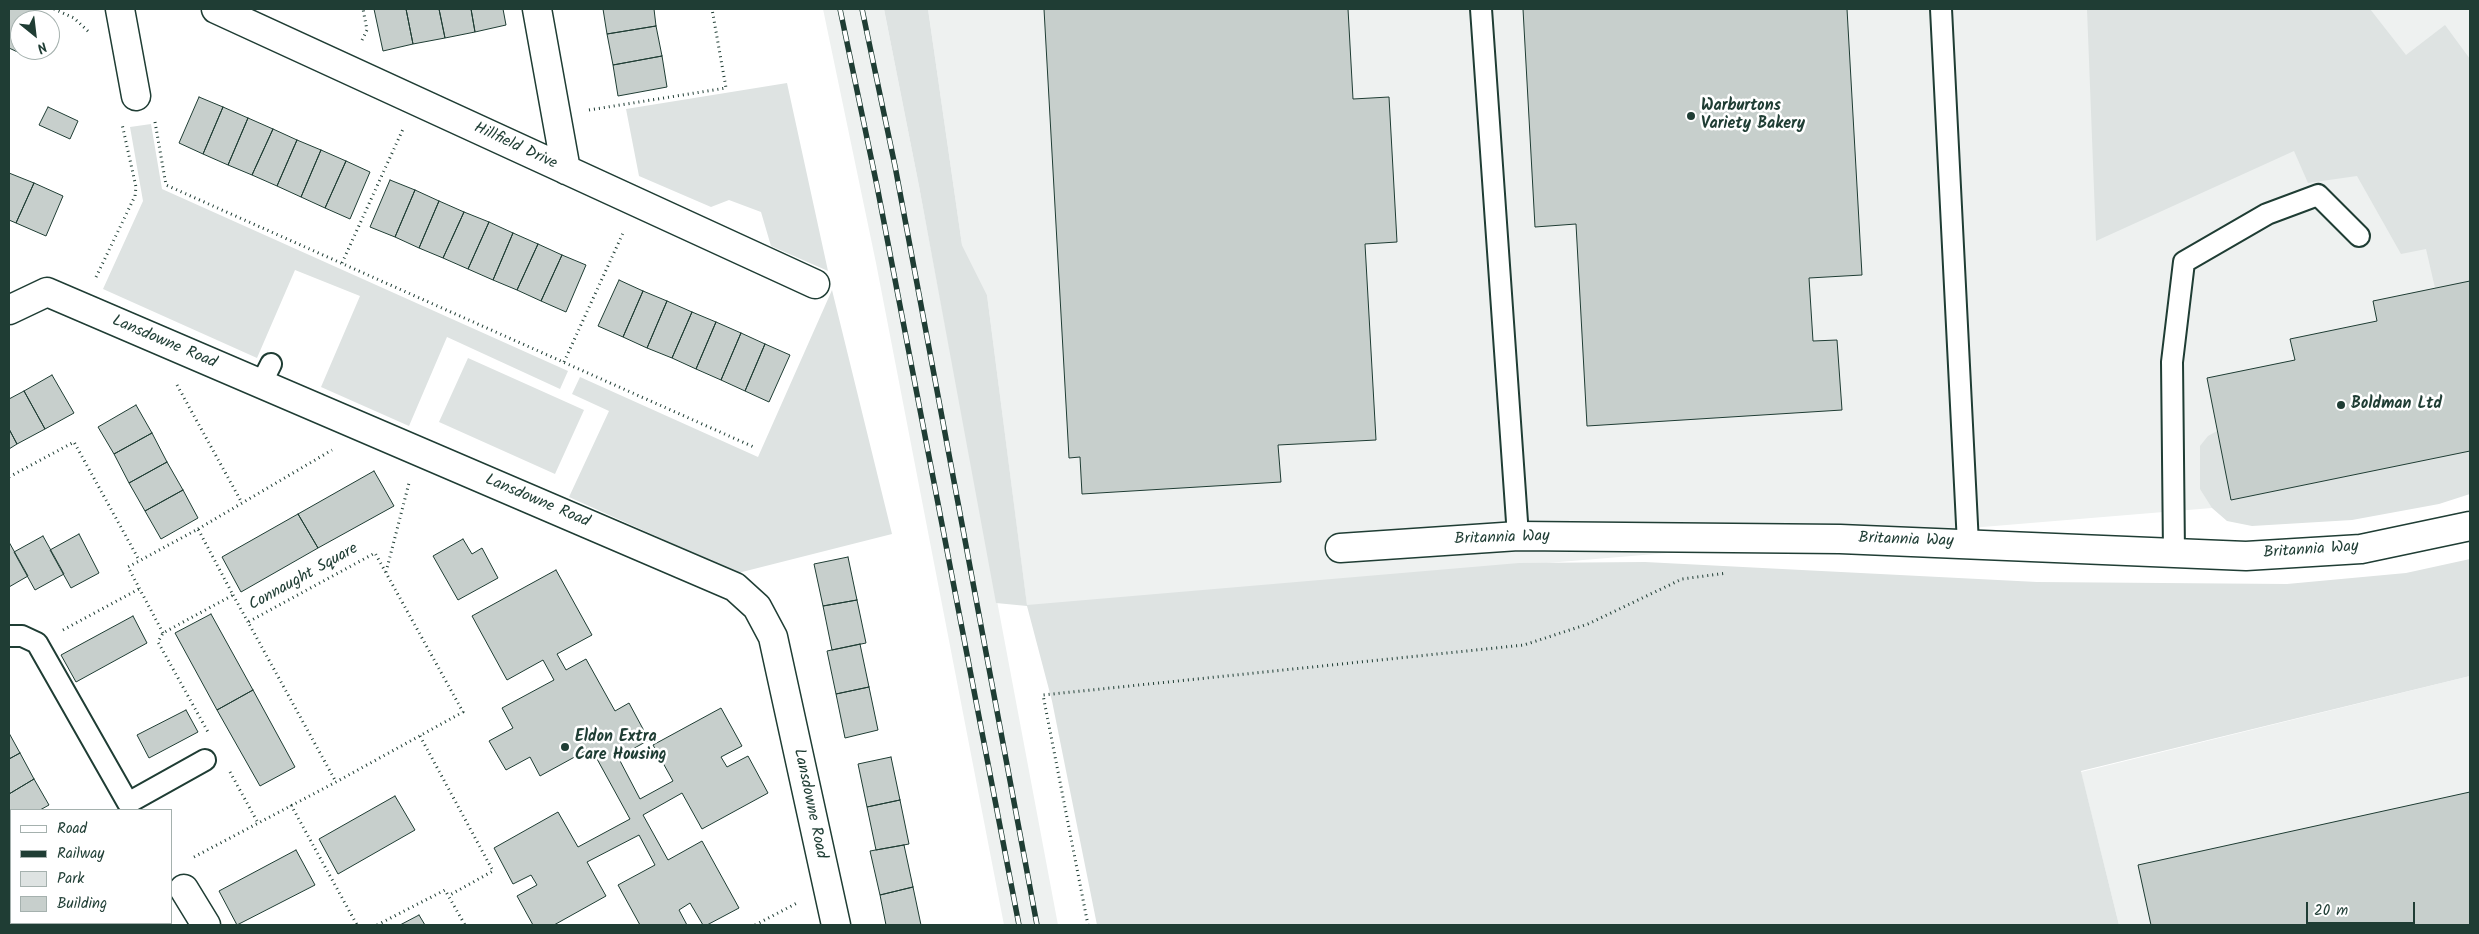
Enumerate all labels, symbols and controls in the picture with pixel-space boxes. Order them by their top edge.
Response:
north arrow [10,10,60,60]
text: N [33,35,51,59]
place label: Warburtons Variety Bakery [1701,97,1805,135]
marker: Warburtons Variety Bakery [1685,110,1697,122]
street label: Hillfield Drive [470,119,560,175]
street label: Lansdowne Road [109,312,219,374]
place label: Boldman Ltd [2351,395,2442,415]
marker: Boldman Ltd [2335,399,2347,411]
street label: Lansdowne Road [482,471,592,533]
street label: Britannia Way [1454,528,1550,550]
street label: Britannia Way [1858,530,1954,552]
street label: Britannia Way [2263,538,2359,564]
street label: Connaught Square [246,540,362,616]
place label: Eldon Extra Care Housing [575,728,666,766]
marker: Eldon Extra Care Housing [559,741,571,753]
street label: Lansdowne Road [788,747,830,861]
legend [10,809,172,924]
text: Road [57,817,87,841]
text: Railway [57,842,104,866]
text: Park [57,867,84,891]
text: Building [57,892,107,916]
scale bar [2309,892,2418,924]
text: 20 m [2314,899,2348,923]

